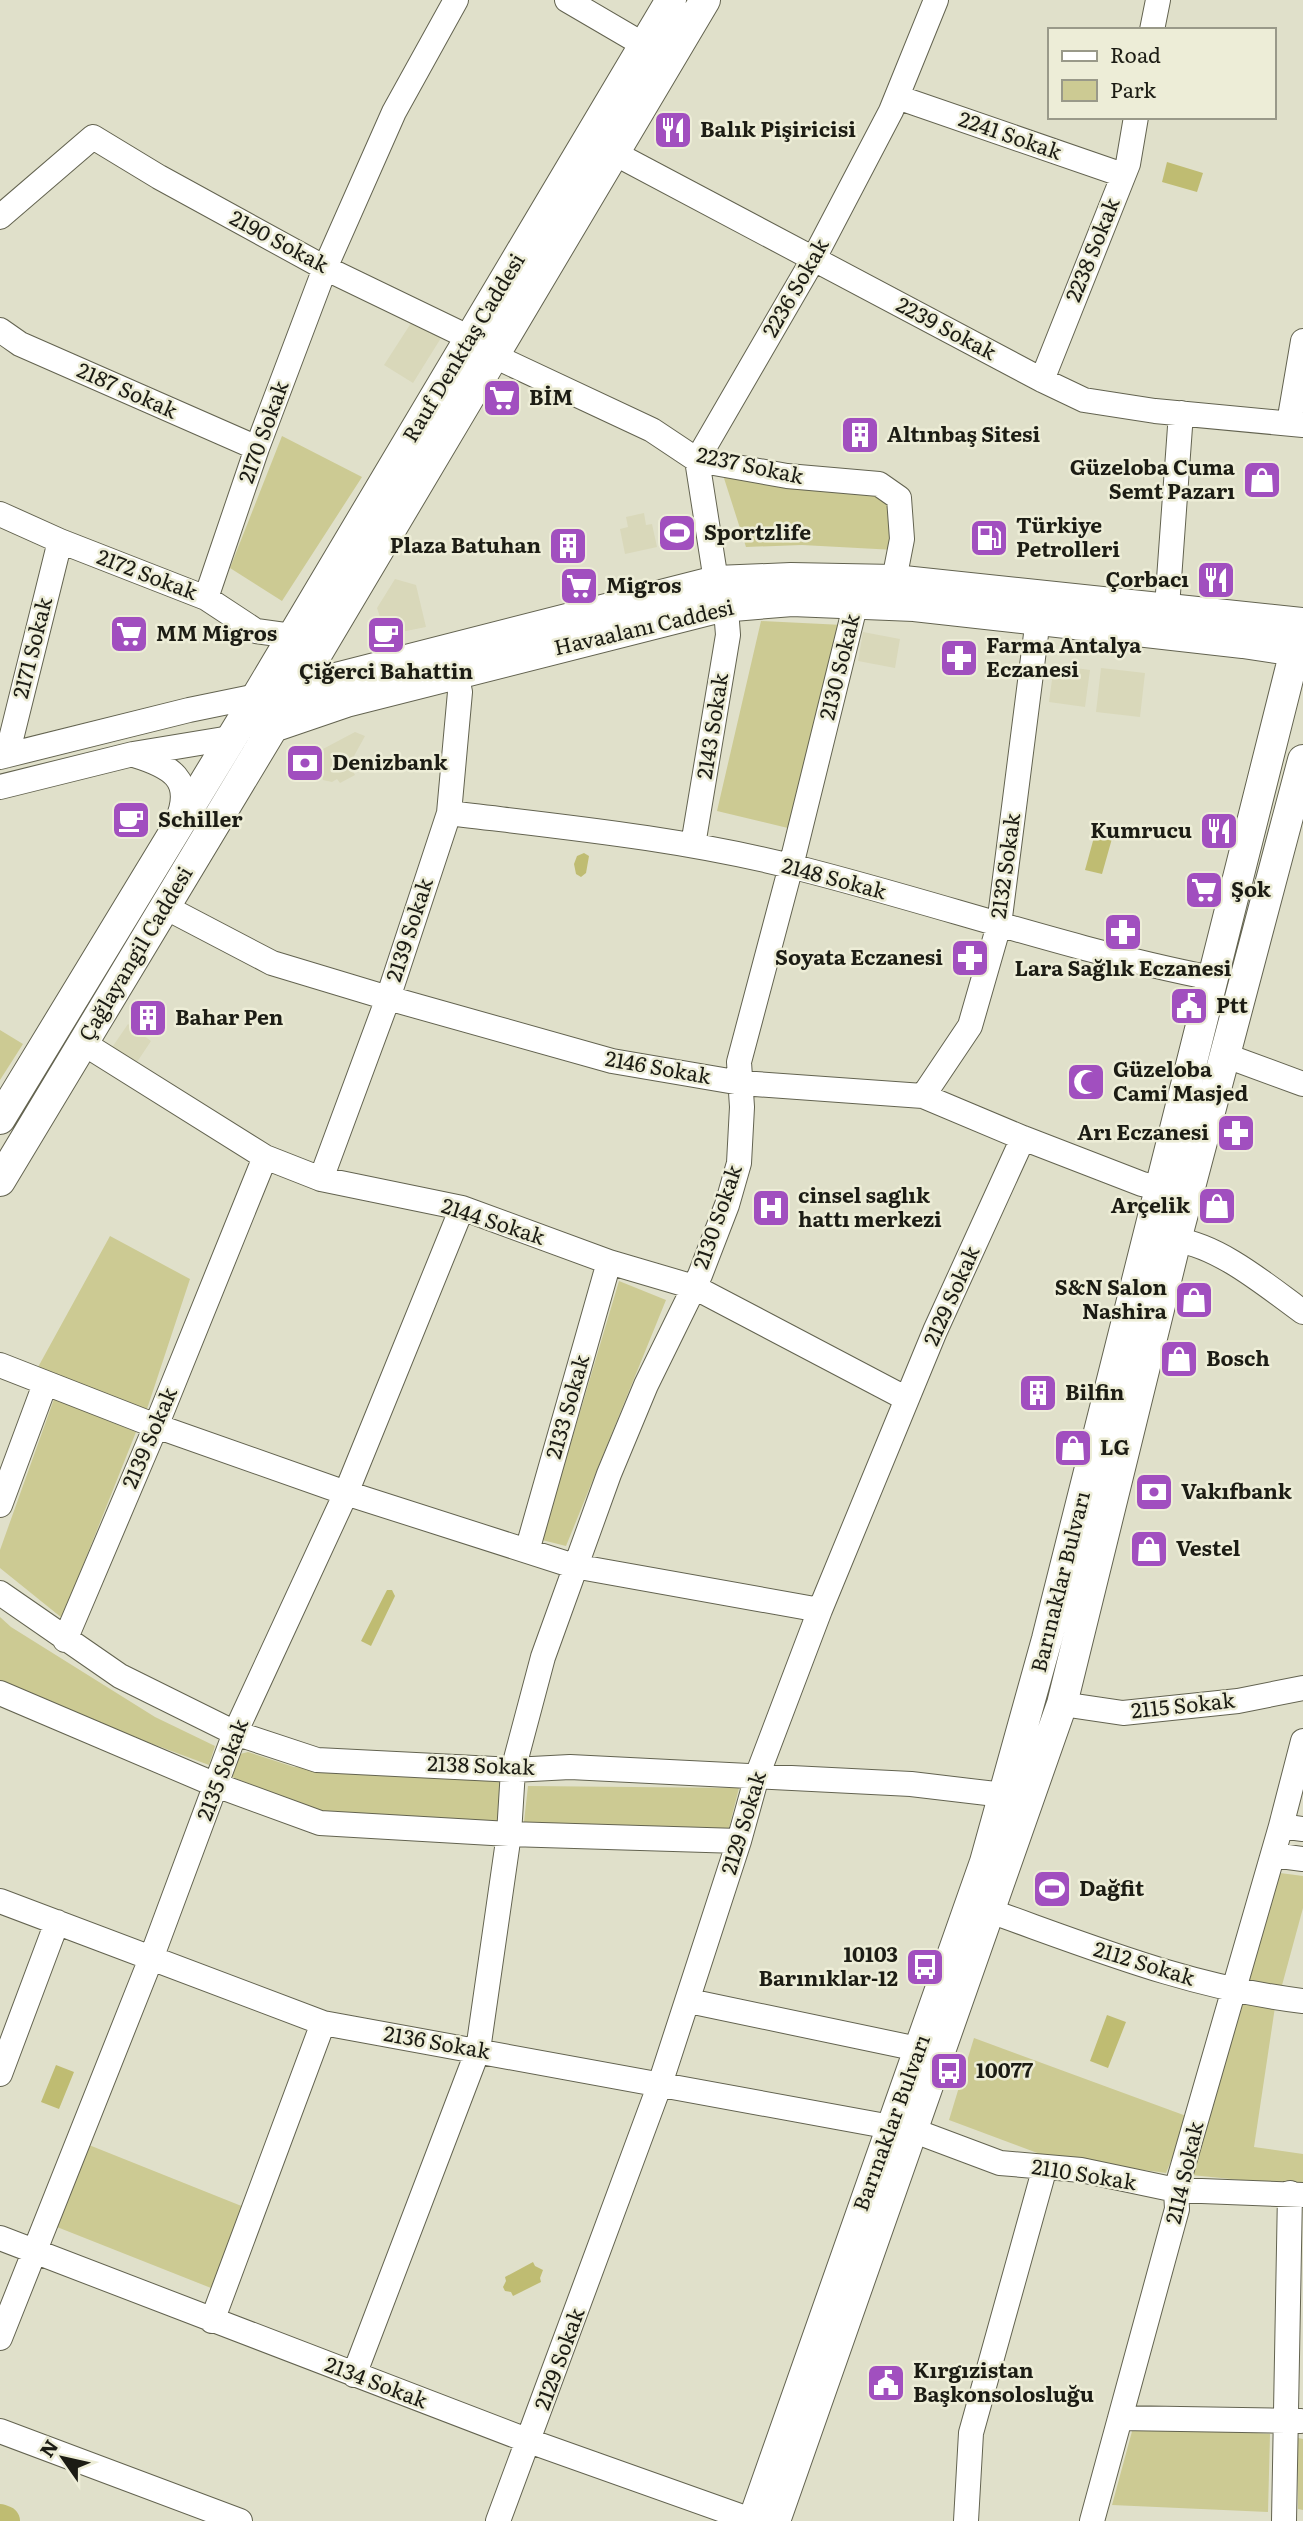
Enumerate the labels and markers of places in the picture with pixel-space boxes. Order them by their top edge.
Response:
restaurant icon: Balık Pişiricisi [652,109,694,151]
place label: Balık Pişiricisi [700,112,856,143]
supermarket icon: BİM [481,377,523,419]
place label: BİM [529,380,573,411]
building icon: Altınbaş Sitesi [839,414,881,456]
place label: Altınbaş Sitesi [887,417,1040,448]
place label: Güzeloba Cuma Semt Pazarı [1070,450,1236,505]
shop icon: Güzeloba Cuma Semt Pazarı [1241,459,1283,501]
place label: Türkiye Petrolleri [1016,508,1120,563]
sports icon: Sportzlife [656,512,698,554]
place label: Sportzlife [704,515,811,546]
fuel station icon: Türkiye Petrolleri [968,517,1010,559]
building icon: Plaza Batuhan [547,525,589,567]
place label: Plaza Batuhan [390,528,541,559]
restaurant icon: Çorbacı [1195,559,1237,601]
place label: Çorbacı [1106,562,1189,593]
supermarket icon: Migros [558,565,600,607]
place label: Migros [606,568,681,599]
supermarket icon: MM Migros [108,613,150,655]
cafe icon: Çiğerci Bahattin [365,614,407,656]
place label: MM Migros [156,616,277,647]
place label: Farma Antalya Eczanesi [986,628,1142,683]
pharmacy icon: Farma Antalya Eczanesi [938,637,980,679]
place label: Çiğerci Bahattin [299,654,473,685]
bank icon: Denizbank [284,742,326,784]
place label: Denizbank [332,745,449,776]
cafe icon: Schiller [110,799,152,841]
place label: Schiller [158,802,243,833]
restaurant icon: Kumrucu [1198,810,1240,852]
place label: Kumrucu [1090,813,1192,844]
supermarket icon: Şok [1183,869,1225,911]
place label: Şok [1231,872,1272,903]
pharmacy icon: Lara Sağlık Eczanesi [1102,911,1144,953]
pharmacy icon: Soyata Eczanesi [949,937,991,979]
place label: Soyata Eczanesi [775,940,943,971]
place label: Lara Sağlık Eczanesi [1014,951,1232,982]
public building icon: Ptt [1168,985,1210,1027]
place label: Ptt [1216,988,1249,1019]
building icon: Bahar Pen [127,997,169,1039]
place label: Bahar Pen [175,1000,284,1031]
place label: Güzeloba Cami Masjed [1113,1052,1248,1107]
mosque icon: Güzeloba Cami Masjed [1065,1061,1107,1103]
pharmacy icon: Arı Eczanesi [1215,1112,1257,1154]
place label: Arı Eczanesi [1077,1115,1209,1146]
place label: cinsel saglık hattı merkezi [798,1178,942,1233]
shop icon: Arçelik [1196,1185,1238,1227]
hospital icon: cinsel saglık hattı merkezi [750,1187,792,1229]
place label: Arçelik [1111,1188,1191,1219]
place label: S&N Salon Nashira [1055,1270,1168,1325]
shop icon: S&N Salon Nashira [1173,1279,1215,1321]
shop icon: Bosch [1158,1338,1200,1380]
place label: Bosch [1206,1341,1270,1372]
building icon: Bilfin [1017,1372,1059,1414]
place label: Bilfin [1065,1375,1125,1406]
shop icon: LG [1052,1427,1094,1469]
place label: LG [1100,1430,1130,1461]
bank icon: Vakıfbank [1133,1471,1175,1513]
place label: Vakıfbank [1181,1474,1293,1505]
shop icon: Vestel [1128,1528,1170,1570]
place label: Vestel [1176,1531,1241,1562]
sports icon: Dağfit [1031,1868,1073,1910]
place label: Dağfit [1079,1871,1145,1902]
place label: 10103 Barınıklar-12 [758,1937,898,1992]
bus stop icon: 10103 Barınıklar-12 [904,1946,946,1988]
bus stop icon: 10077 [928,2050,970,2092]
place label: 10077 [976,2053,1034,2084]
place label: Kırgızistan Başkonsolosluğu [913,2353,1094,2408]
public building icon: Kırgızistan Başkonsolosluğu [865,2362,907,2404]

